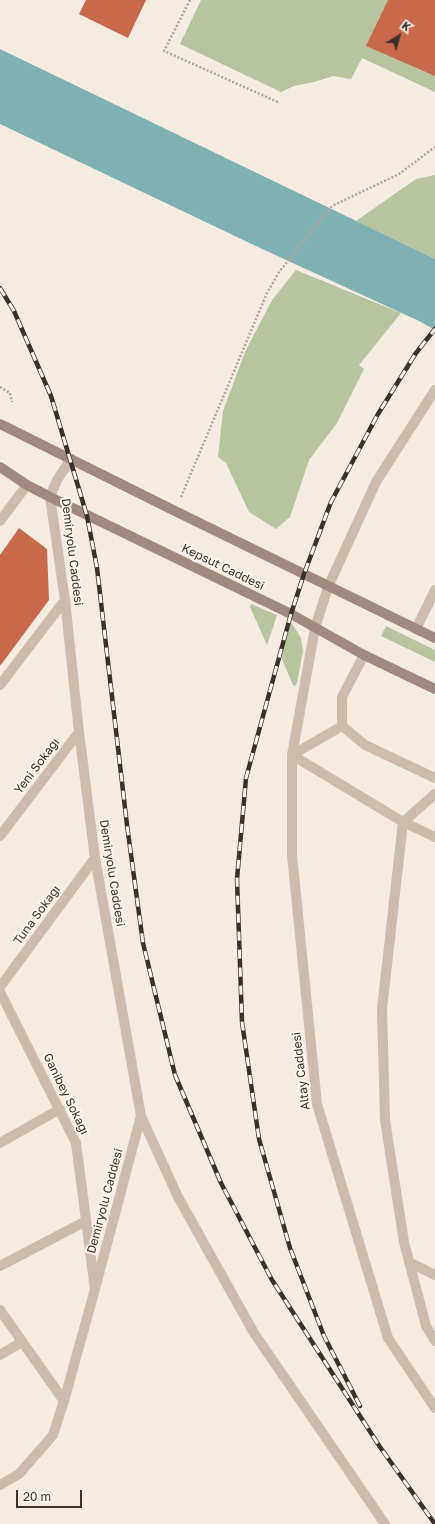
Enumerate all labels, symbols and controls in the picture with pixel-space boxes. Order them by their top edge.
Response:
north arrow [379,16,419,56]
text: K [399,18,414,34]
street label: Demiryolu Caddesi [58,497,86,607]
street label: Kepsut Caddesi [179,541,267,593]
street label: Yeni Sokağı [11,735,63,797]
street label: Demiryolu Caddesi [96,818,128,928]
street label: Tuna Sokağı [11,883,63,947]
street label: Altay Caddesi [289,1031,313,1111]
street label: Ganibey Sokağı [40,1051,92,1137]
street label: Demiryolu Caddesi [84,1147,126,1255]
scale bar [18,1482,84,1508]
text: 20 m [23,1489,51,1504]

